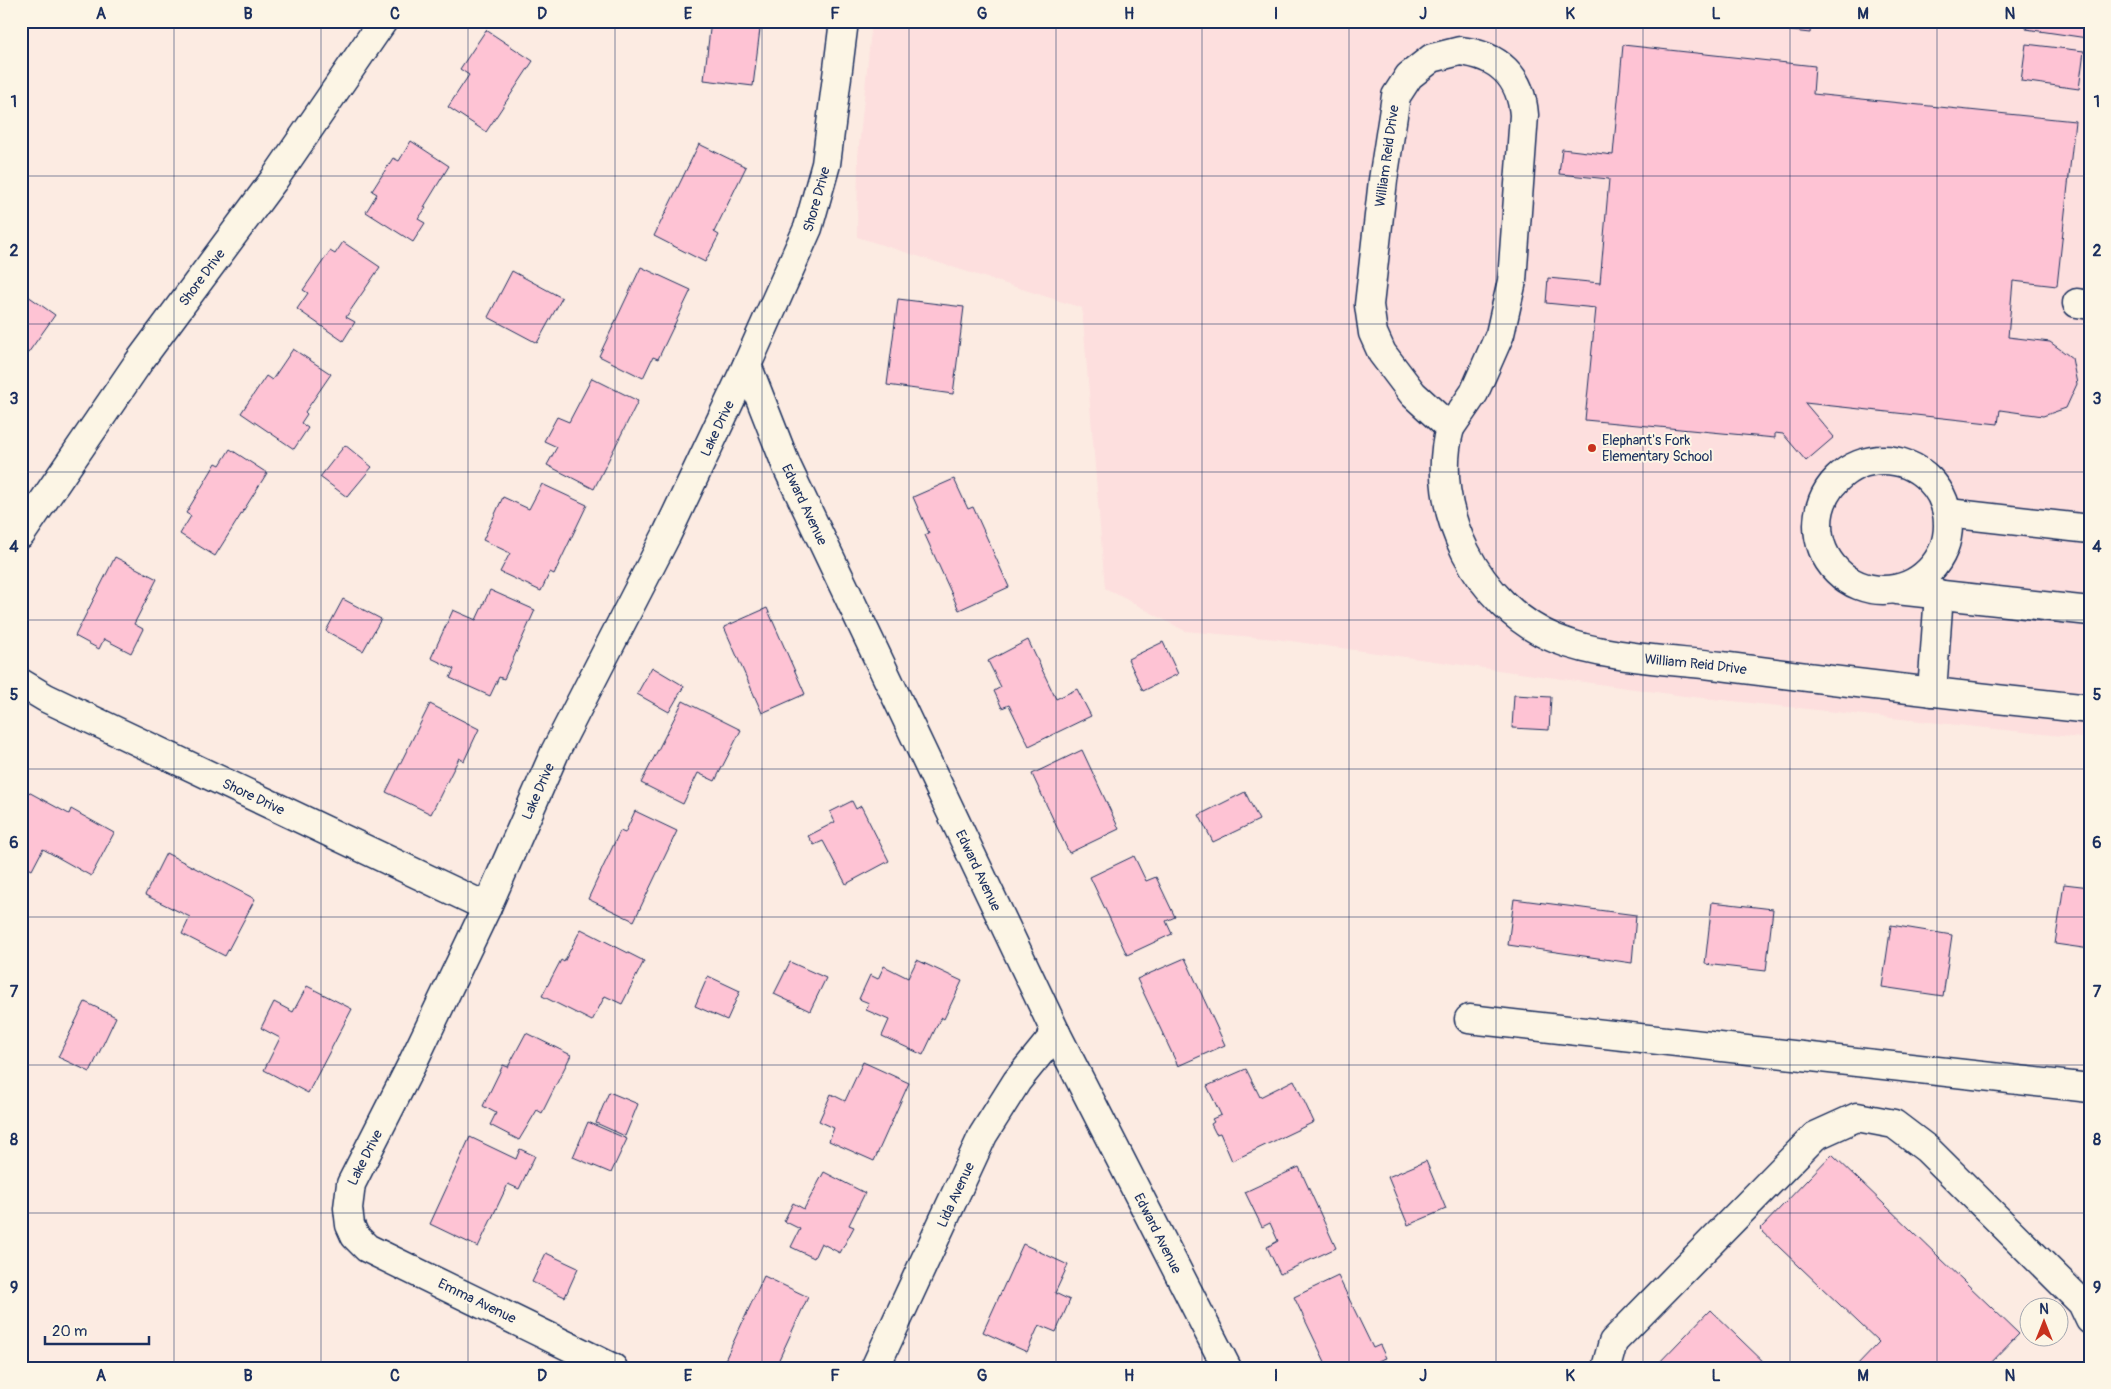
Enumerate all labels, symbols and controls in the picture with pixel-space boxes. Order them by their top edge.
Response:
text: A [96,4,107,24]
text: B [243,4,253,24]
text: C [390,4,400,24]
text: D [537,4,547,24]
text: E [684,4,693,24]
text: F [830,4,840,24]
text: G [977,4,988,24]
text: H [1124,4,1134,24]
text: I [1274,4,1278,24]
text: J [1419,4,1427,24]
text: K [1565,4,1575,24]
text: L [1711,4,1721,24]
text: M [1857,4,1869,24]
text: N [2005,4,2016,24]
text: 1 [11,92,17,112]
text: 1 [2094,92,2100,112]
street label: William Reid Drive [1371,104,1403,208]
street label: Shore Drive [799,165,833,234]
text: 2 [10,241,19,261]
text: 2 [2093,241,2102,261]
street label: Shore Drive [175,245,228,309]
text: 3 [10,389,19,409]
text: 3 [2093,389,2102,409]
street label: Lake Drive [696,397,738,459]
place label: Elephant's Fork Elementary School [1602,432,1713,465]
marker: Elephant's Fork Elementary School [1586,442,1598,454]
street label: Edward Avenue [778,461,831,548]
text: 4 [9,537,19,557]
text: 4 [2092,537,2102,557]
street label: William Reid Drive [1644,650,1748,678]
text: 5 [10,685,19,705]
text: 5 [2093,685,2102,705]
street label: Lake Drive [518,760,558,822]
street label: Shore Drive [220,774,288,818]
street label: Edward Avenue [952,827,1005,914]
text: 6 [9,833,19,853]
text: 6 [2092,833,2102,853]
text: 7 [10,982,19,1002]
text: 7 [2093,982,2102,1002]
street label: Lake Drive [343,1127,386,1188]
text: 8 [10,1130,18,1150]
text: 8 [2093,1130,2101,1150]
street label: Lida Avenue [933,1159,978,1230]
street label: Edward Avenue [1131,1190,1186,1276]
street label: Emma Avenue [435,1275,519,1327]
text: 9 [10,1278,18,1298]
text: 9 [2093,1278,2101,1298]
north arrow [2018,1296,2068,1346]
text: N [2039,1301,2049,1318]
scale bar [45,1314,149,1346]
text: 20 m [52,1322,87,1341]
text: A [96,1366,107,1386]
text: B [243,1366,253,1386]
text: C [390,1366,400,1386]
text: D [537,1366,547,1386]
text: E [684,1366,693,1386]
text: F [830,1366,840,1386]
text: G [977,1366,988,1386]
text: H [1124,1366,1134,1386]
text: I [1274,1366,1278,1386]
text: J [1419,1366,1427,1386]
text: K [1565,1366,1575,1386]
text: L [1711,1366,1721,1386]
text: M [1857,1366,1869,1386]
text: N [2005,1366,2016,1386]

